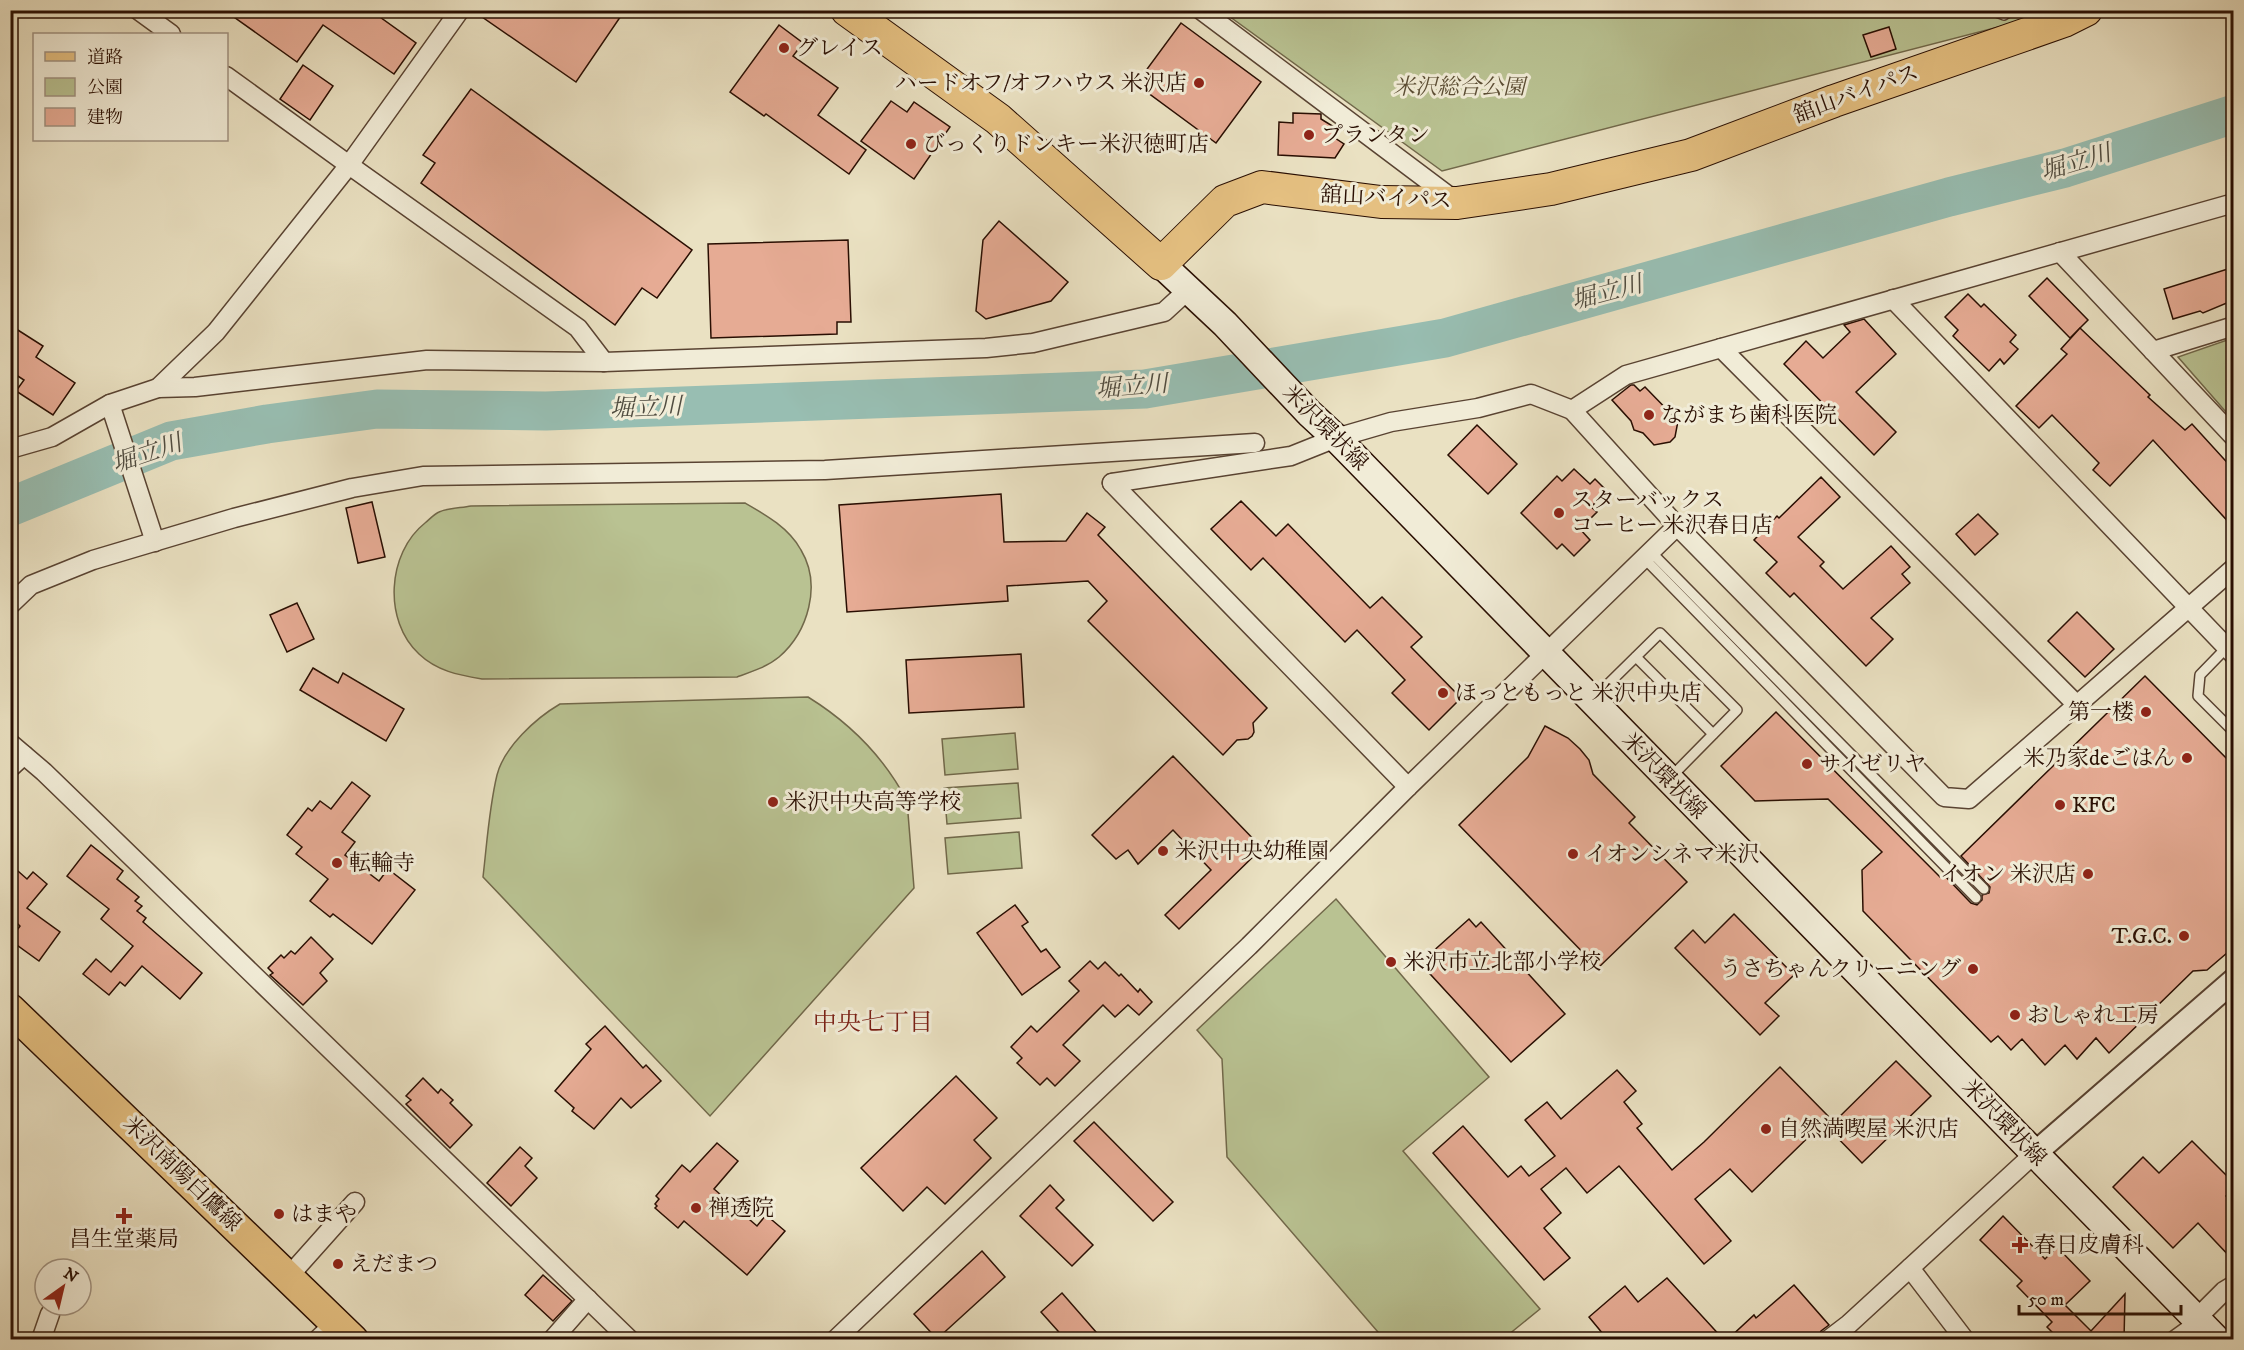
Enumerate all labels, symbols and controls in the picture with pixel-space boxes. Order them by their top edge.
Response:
legend [33,33,228,141]
place label: グレイス [796,35,883,62]
marker: グレイス [777,41,791,55]
text: 道路 [87,47,123,69]
street label: 舘山バイパス [1790,59,1922,129]
place label: ハードオフ/オフハウス 米沢店 [895,70,1187,97]
park label: 米沢総合公園 [1393,74,1528,101]
marker: ハードオフ/オフハウス 米沢店 [1192,76,1206,90]
text: 公園 [87,77,123,99]
text: 建物 [87,107,123,129]
place label: プランタン [1321,122,1430,149]
marker: プランタン [1302,128,1316,142]
place label: びっくりドンキー米沢徳町店 [923,131,1209,158]
marker: びっくりドンキー米沢徳町店 [904,137,918,151]
water label: 堀立川 [2037,137,2118,188]
street label: 舘山バイパス [1320,181,1452,215]
water label: 堀立川 [1568,268,1649,317]
water label: 堀立川 [1095,369,1172,405]
street label: 米沢環状線 [1277,380,1373,476]
water label: 堀立川 [609,392,685,424]
place label: ながまち歯科医院 [1661,402,1837,429]
marker: ながまち歯科医院 [1642,408,1656,422]
water label: 堀立川 [108,427,189,480]
place label: スターバックス コーヒー 米沢春日店 [1571,487,1773,539]
marker: スターバックス コーヒー 米沢春日店 [1552,506,1566,520]
place label: ほっともっと 米沢中央店 [1455,680,1702,707]
marker: ほっともっと 米沢中央店 [1436,686,1450,700]
place label: 第一楼 [2068,699,2134,726]
marker: 第一楼 [2139,705,2153,719]
street label: 米沢環状線 [1616,727,1712,825]
place label: 米乃家deごはん [2023,745,2175,772]
place label: サイゼリヤ [1819,751,1926,778]
marker: 米乃家deごはん [2180,751,2194,765]
marker: サイゼリヤ [1800,757,1814,771]
place label: 米沢中央高等学校 [785,789,961,816]
place label: KFC [2072,792,2116,819]
marker: 米沢中央高等学校 [766,795,780,809]
marker: KFC [2053,798,2067,812]
place label: 米沢中央幼稚園 [1175,838,1329,865]
place label: イオンシネマ米沢 [1585,841,1759,868]
marker: 米沢中央幼稚園 [1156,844,1170,858]
marker: イオンシネマ米沢 [1566,847,1580,861]
place label: 転輪寺 [349,850,415,877]
marker: 転輪寺 [330,856,344,870]
place label: イオン 米沢店 [1940,861,2076,888]
marker: イオン 米沢店 [2081,867,2095,881]
place label: T.G.C. [2111,923,2172,950]
marker: T.G.C. [2177,929,2191,943]
place label: 米沢市立北部小学校 [1403,949,1601,976]
marker: 米沢市立北部小学校 [1384,955,1398,969]
place label: うさちゃんクリーニング [1719,956,1961,983]
marker: うさちゃんクリーニング [1966,962,1980,976]
place label: おしゃれ工房 [2027,1002,2159,1029]
district label: 中央七丁目 [813,1008,933,1038]
marker: おしゃれ工房 [2008,1008,2022,1022]
street label: 米沢環状線 [1956,1074,2052,1172]
street label: 米沢南陽白鷹線 [117,1111,247,1237]
place label: 自然満喫屋 米沢店 [1778,1116,1959,1143]
marker: 自然満喫屋 米沢店 [1759,1122,1773,1136]
place label: 禅透院 [708,1195,774,1222]
place label: はまや [291,1201,357,1228]
marker: 禅透院 [689,1201,703,1215]
marker: はまや [272,1207,286,1221]
marker: 昌生堂薬局 [117,1209,131,1223]
place label: 昌生堂薬局 [69,1226,179,1253]
place label: 春日皮膚科 [2034,1232,2144,1259]
marker: 春日皮膚科 [2011,1236,2029,1254]
place label: えだまつ [350,1251,438,1278]
north arrow [33,1257,93,1317]
marker: えだまつ [331,1257,345,1271]
text: N [60,1263,82,1287]
scale bar [2019,1278,2181,1316]
text: 50 m [2028,1289,2064,1311]

